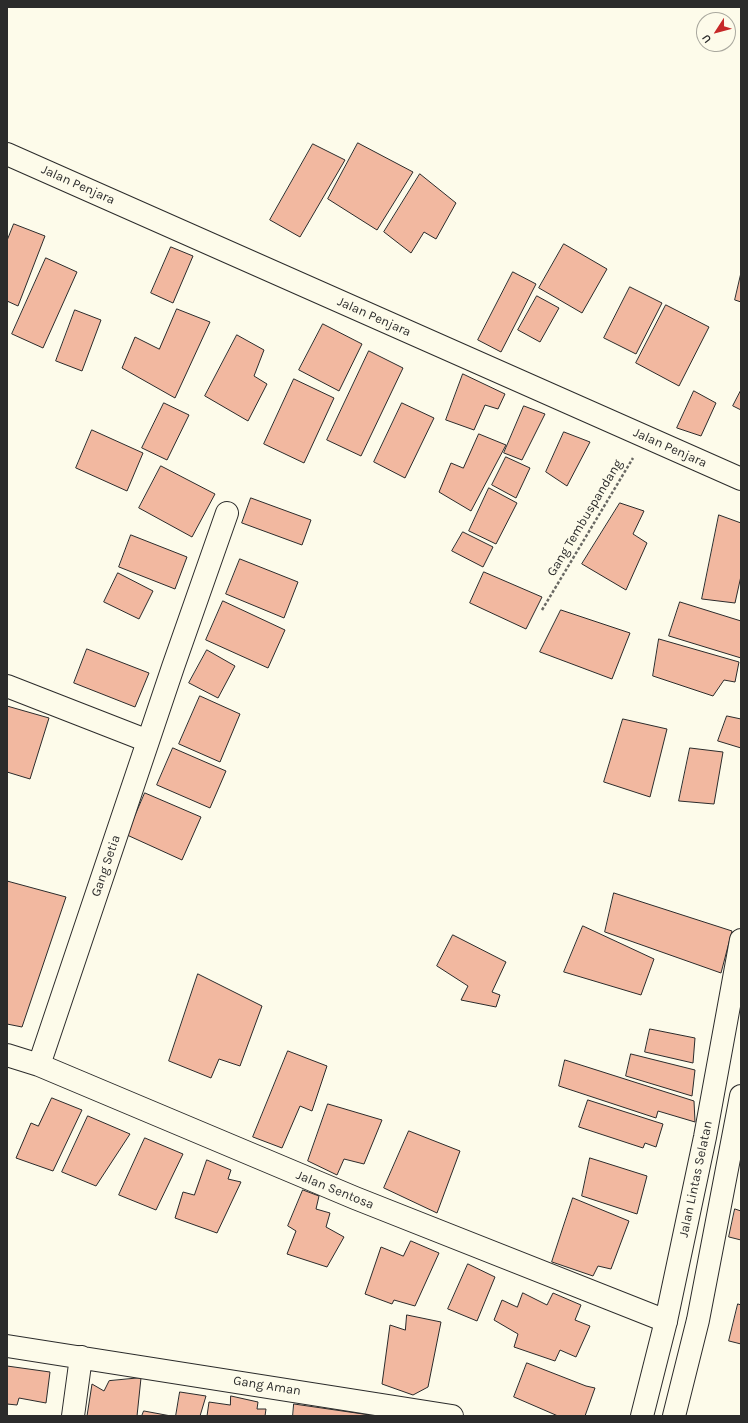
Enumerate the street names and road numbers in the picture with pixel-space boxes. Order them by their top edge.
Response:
street label: Jalan Penjara [39,162,117,208]
street label: Jalan Penjara [335,294,413,340]
street label: Jalan Penjara [631,425,709,471]
street label: Gang Tembuspandang [544,457,626,579]
street label: Gang Setia [88,833,124,899]
street label: Jalan Lintas Selatan [676,1119,716,1239]
street label: Jalan Sentosa [294,1167,376,1213]
street label: Gang Aman [232,1373,302,1399]

